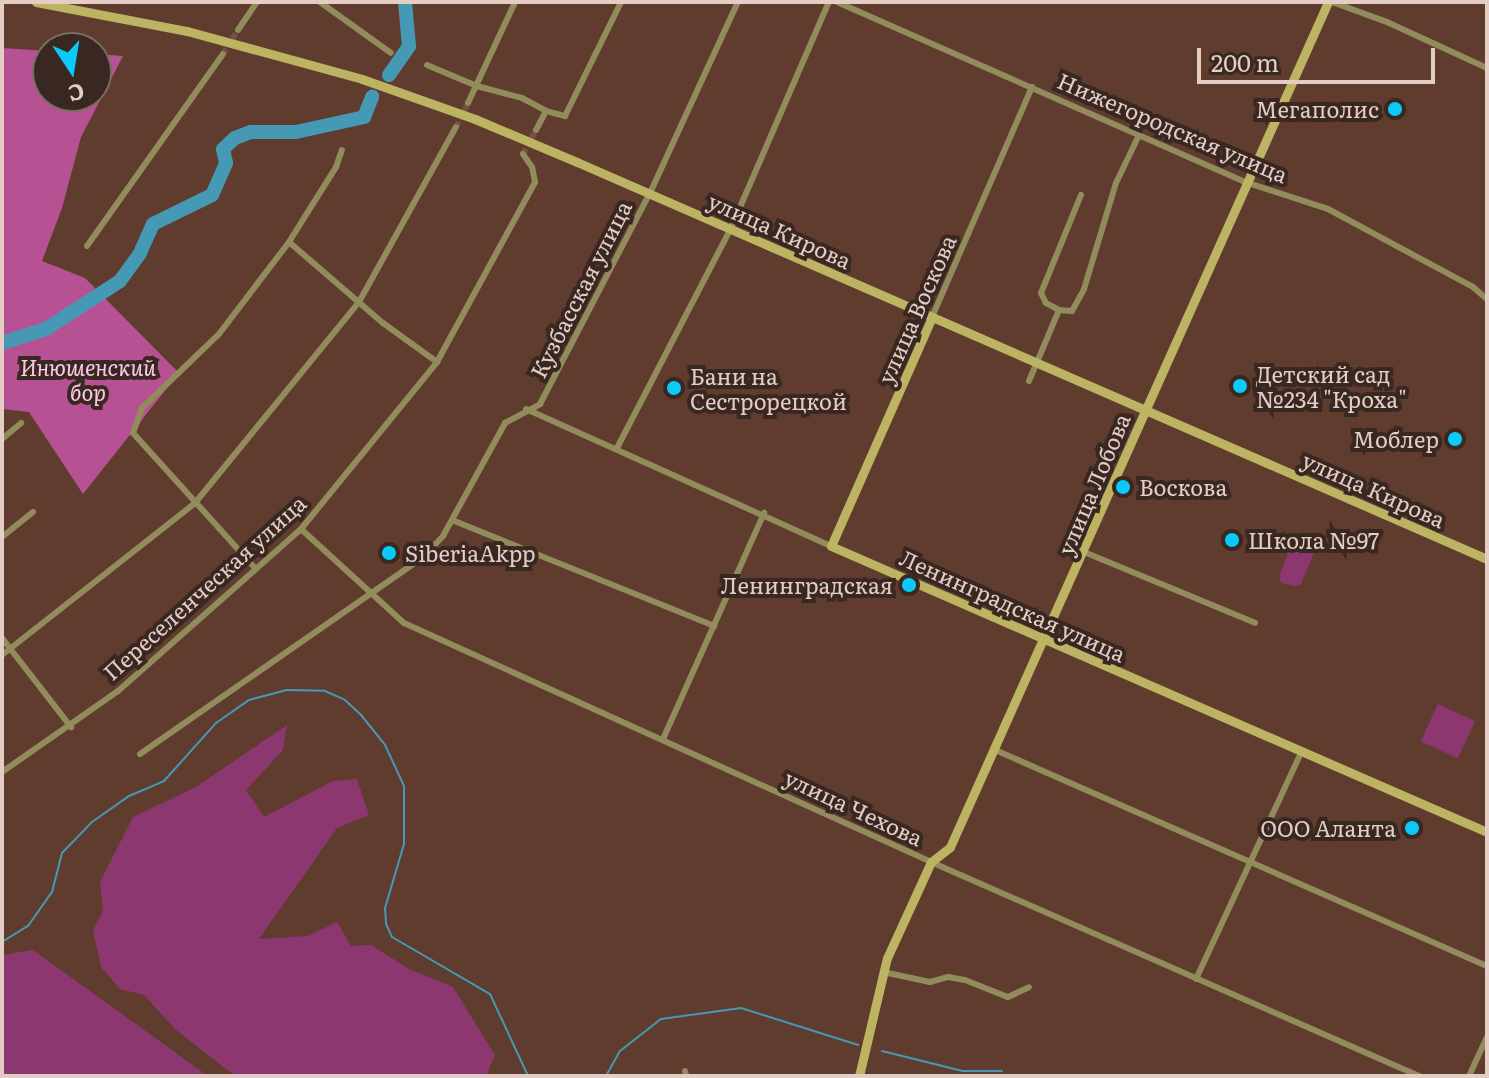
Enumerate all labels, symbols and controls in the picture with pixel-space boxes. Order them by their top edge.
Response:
north arrow [32,32,112,112]
scale bar [1201,32,1439,82]
text: 200 m [1211,44,1279,79]
street label: Нижегородская улица [1054,67,1292,187]
text: С [66,76,88,112]
place label: Мегаполис [1255,96,1379,122]
marker: Мегаполис [1386,100,1404,118]
street label: улица Кирова [704,187,856,273]
street label: Кузбасская улица [524,196,636,382]
street label: улица Воскова [871,230,961,388]
park label: Инюшенский бор [20,353,156,404]
place label: Детский сад №234 "Кроха" [1256,360,1407,412]
place label: Бани на Сестрорецкой [690,362,847,414]
marker: Детский сад №234 "Кроха" [1231,377,1249,395]
marker: Бани на Сестрорецкой [665,379,683,397]
street label: улица Лобова [1051,409,1135,559]
place label: Моблер [1353,426,1439,452]
marker: Моблер [1446,430,1464,448]
street label: улица Кирова [1298,446,1450,532]
place label: Воскова [1139,474,1227,500]
marker: Воскова [1114,478,1132,496]
street label: Переселенческая улица [97,489,311,685]
place label: Школа №97 [1248,527,1379,553]
marker: Школа №97 [1223,531,1241,549]
place label: SiberiaAkpp [405,540,536,566]
street label: Ленинградская улица [896,543,1130,667]
marker: SiberiaAkpp [380,544,398,562]
place label: Ленинградская [721,572,893,598]
marker: Ленинградская [900,576,918,594]
street label: улица Чехова [781,763,927,851]
place label: ООО Аланта [1260,815,1396,841]
marker: ООО Аланта [1403,819,1421,837]

